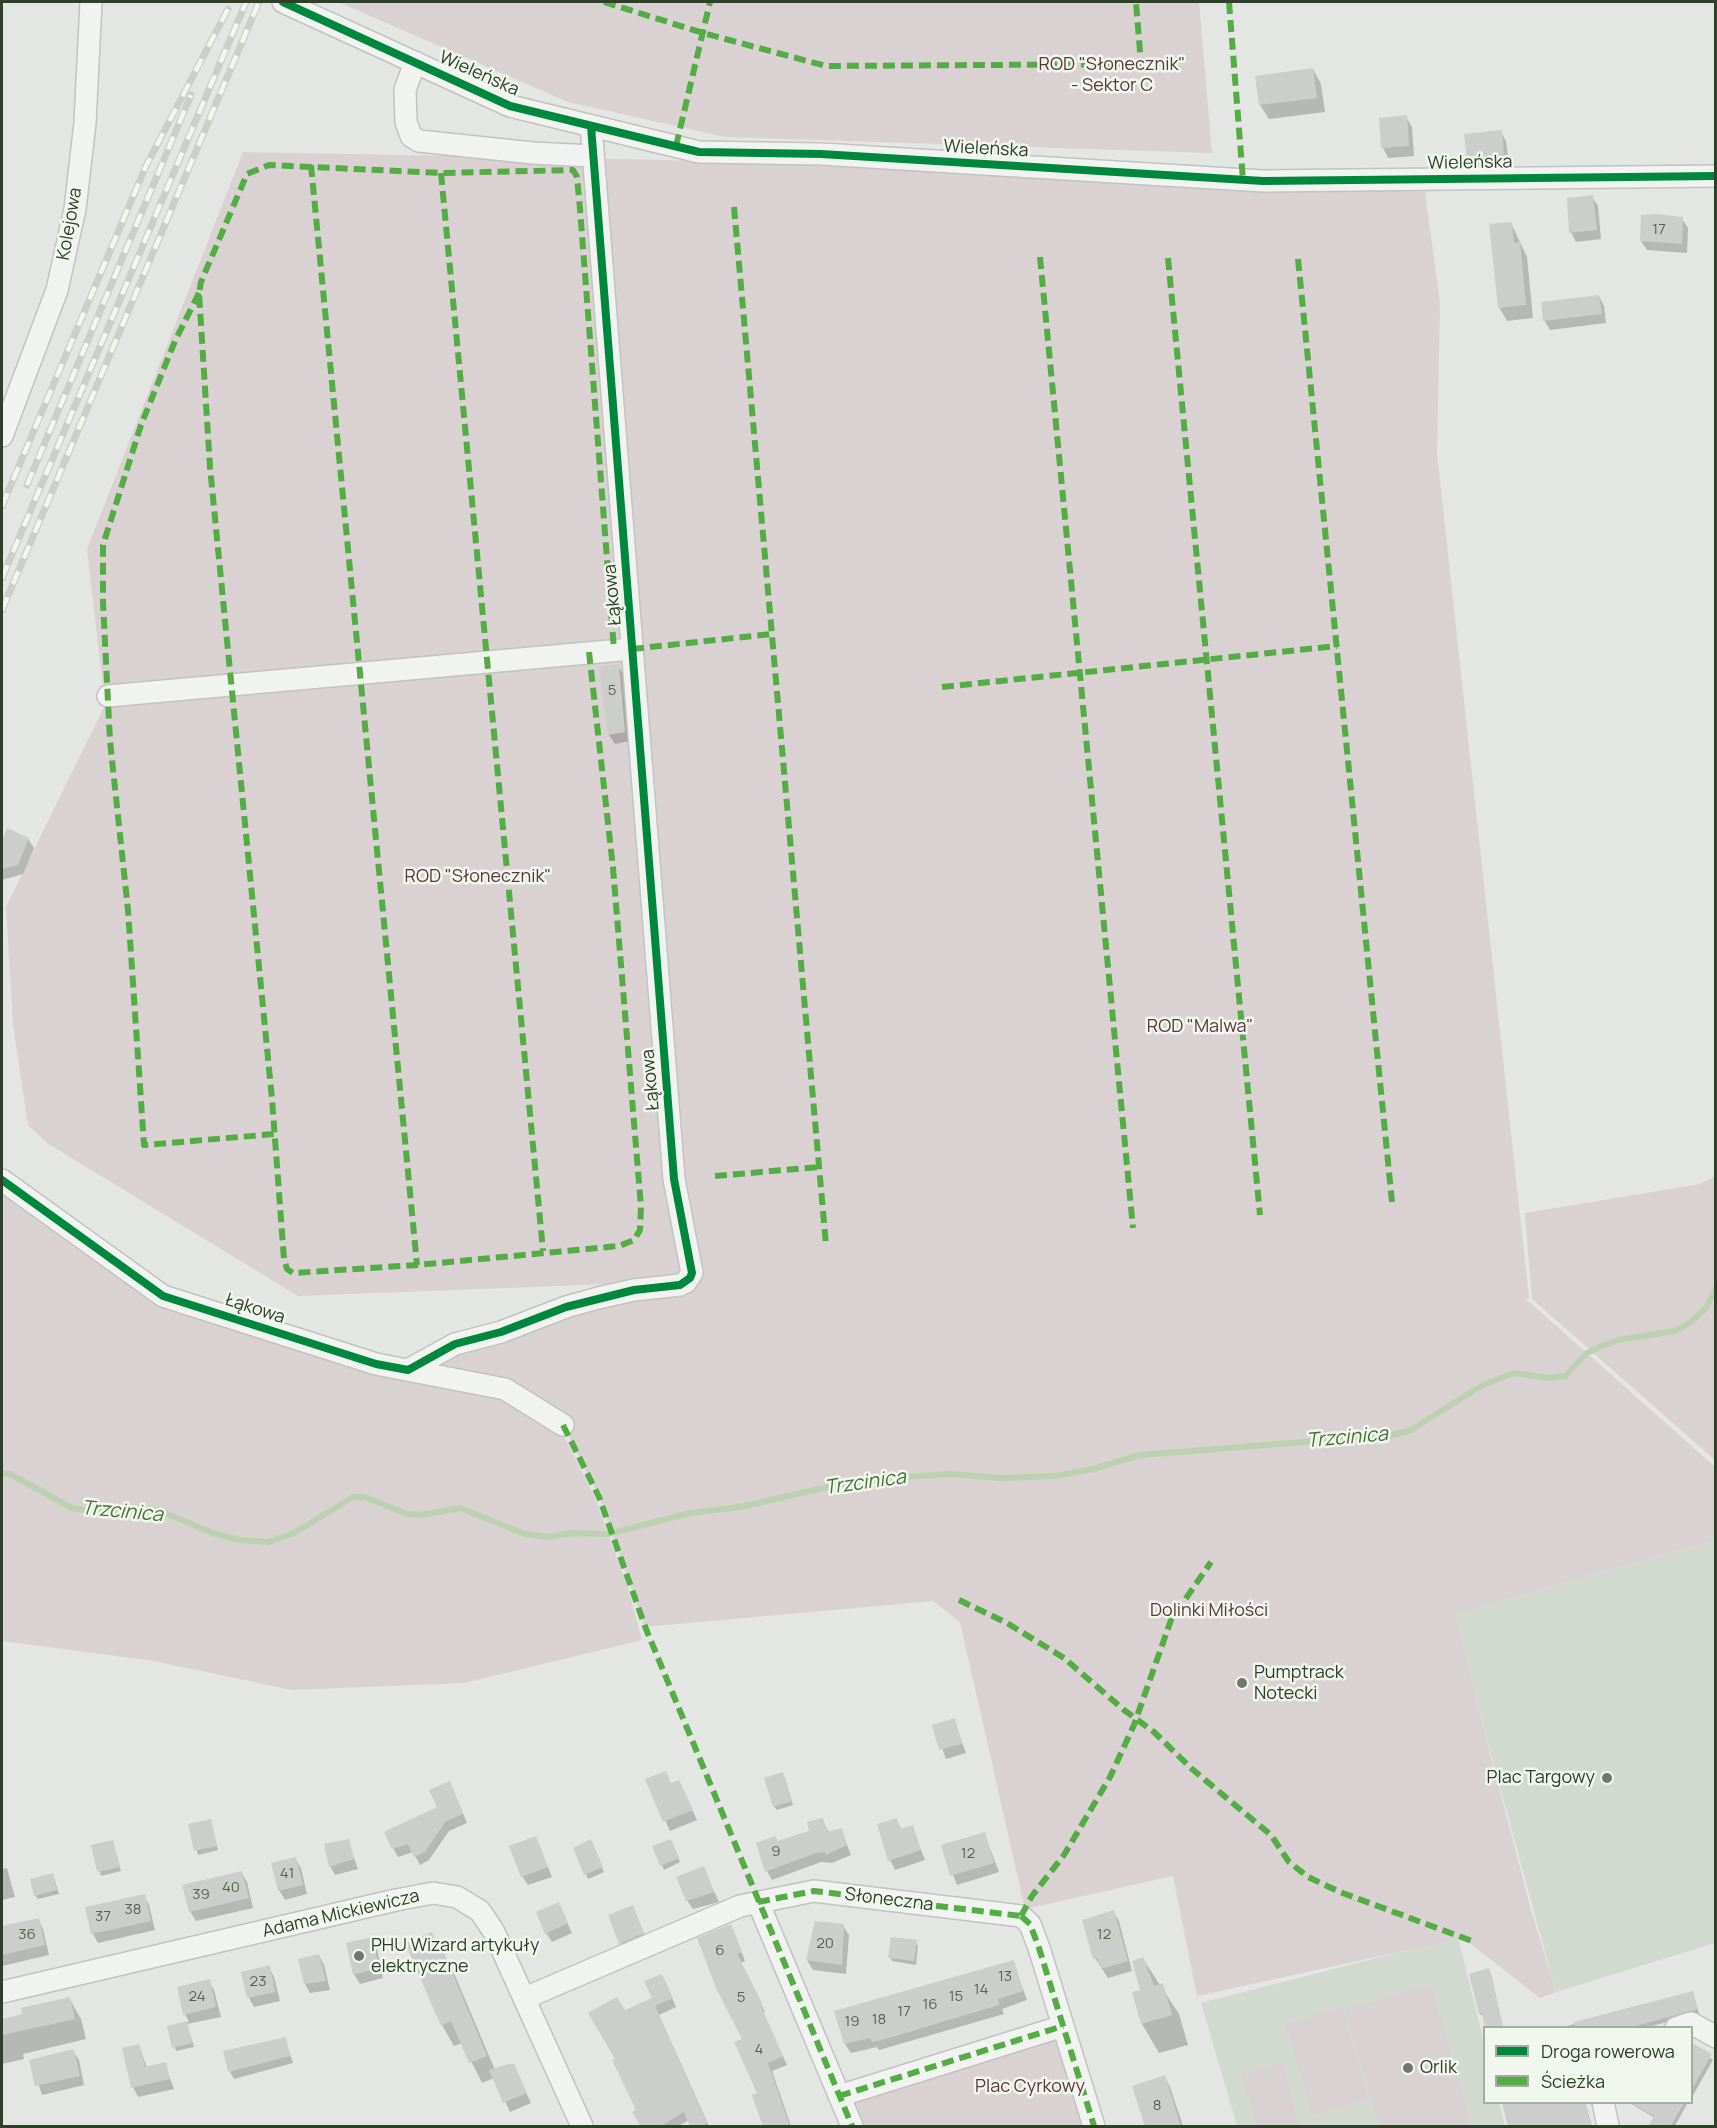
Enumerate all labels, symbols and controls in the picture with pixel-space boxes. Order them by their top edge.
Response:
street label: Wieleńska [436,47,522,101]
park label: ROD "Słonecznik" - Sektor C [1039,54,1185,97]
street label: Wieleńska [943,136,1029,162]
street label: Wieleńska [1427,151,1513,175]
street label: Kolejowa [53,186,87,262]
house number: 17 [1652,221,1666,239]
street label: Łąkowa [600,563,626,627]
house number: 5 [608,682,616,700]
park label: ROD "Słonecznik" [405,866,551,888]
park label: ROD "Malwa" [1147,1016,1253,1038]
street label: Łąkowa [638,1048,664,1112]
street label: Łąkowa [222,1289,288,1329]
water label: Trzcinica [1305,1422,1389,1454]
water label: Trzcinica [823,1465,907,1501]
water label: Trzcinica [80,1496,164,1528]
park label: Dolinki Miłości [1150,1600,1268,1622]
place label: Pumptrack Notecki [1254,1662,1344,1704]
marker: Pumptrack Notecki [1235,1676,1249,1690]
place label: Plac Targowy [1487,1767,1595,1789]
marker: Plac Targowy [1600,1771,1614,1785]
house number: 9 [771,1843,781,1861]
house number: 12 [961,1845,975,1863]
house number: 41 [280,1865,294,1883]
house number: 40 [222,1879,240,1897]
street label: Słoneczna [843,1884,935,1916]
street label: Adama Mickiewicza [260,1885,422,1943]
house number: 39 [192,1886,210,1904]
house number: 38 [124,1901,142,1919]
house number: 37 [95,1908,111,1926]
house number: 36 [18,1926,36,1944]
house number: 12 [1097,1926,1111,1944]
place label: PHU Wizard artykuły elektryczne [371,1935,539,1978]
house number: 20 [816,1935,834,1953]
house number: 6 [715,1942,725,1960]
marker: PHU Wizard artykuły elektryczne [352,1949,366,1963]
house number: 13 [998,1968,1012,1986]
house number: 23 [250,1973,266,1991]
house number: 14 [974,1981,988,1999]
house number: 24 [188,1988,206,2006]
house number: 15 [949,1988,963,2006]
house number: 5 [737,1989,745,2007]
house number: 16 [922,1996,938,2014]
house number: 17 [897,2003,911,2021]
house number: 18 [872,2011,886,2029]
house number: 19 [844,2013,860,2031]
legend [1483,2026,1693,2104]
text: Droga rowerowa [1541,2039,1675,2063]
house number: 4 [755,2041,763,2059]
place label: Orlik [1420,2057,1457,2079]
marker: Orlik [1401,2061,1415,2075]
text: Ścieżka [1541,2069,1605,2093]
park label: Plac Cyrkowy [975,2076,1085,2098]
house number: 8 [1153,2097,1161,2115]

